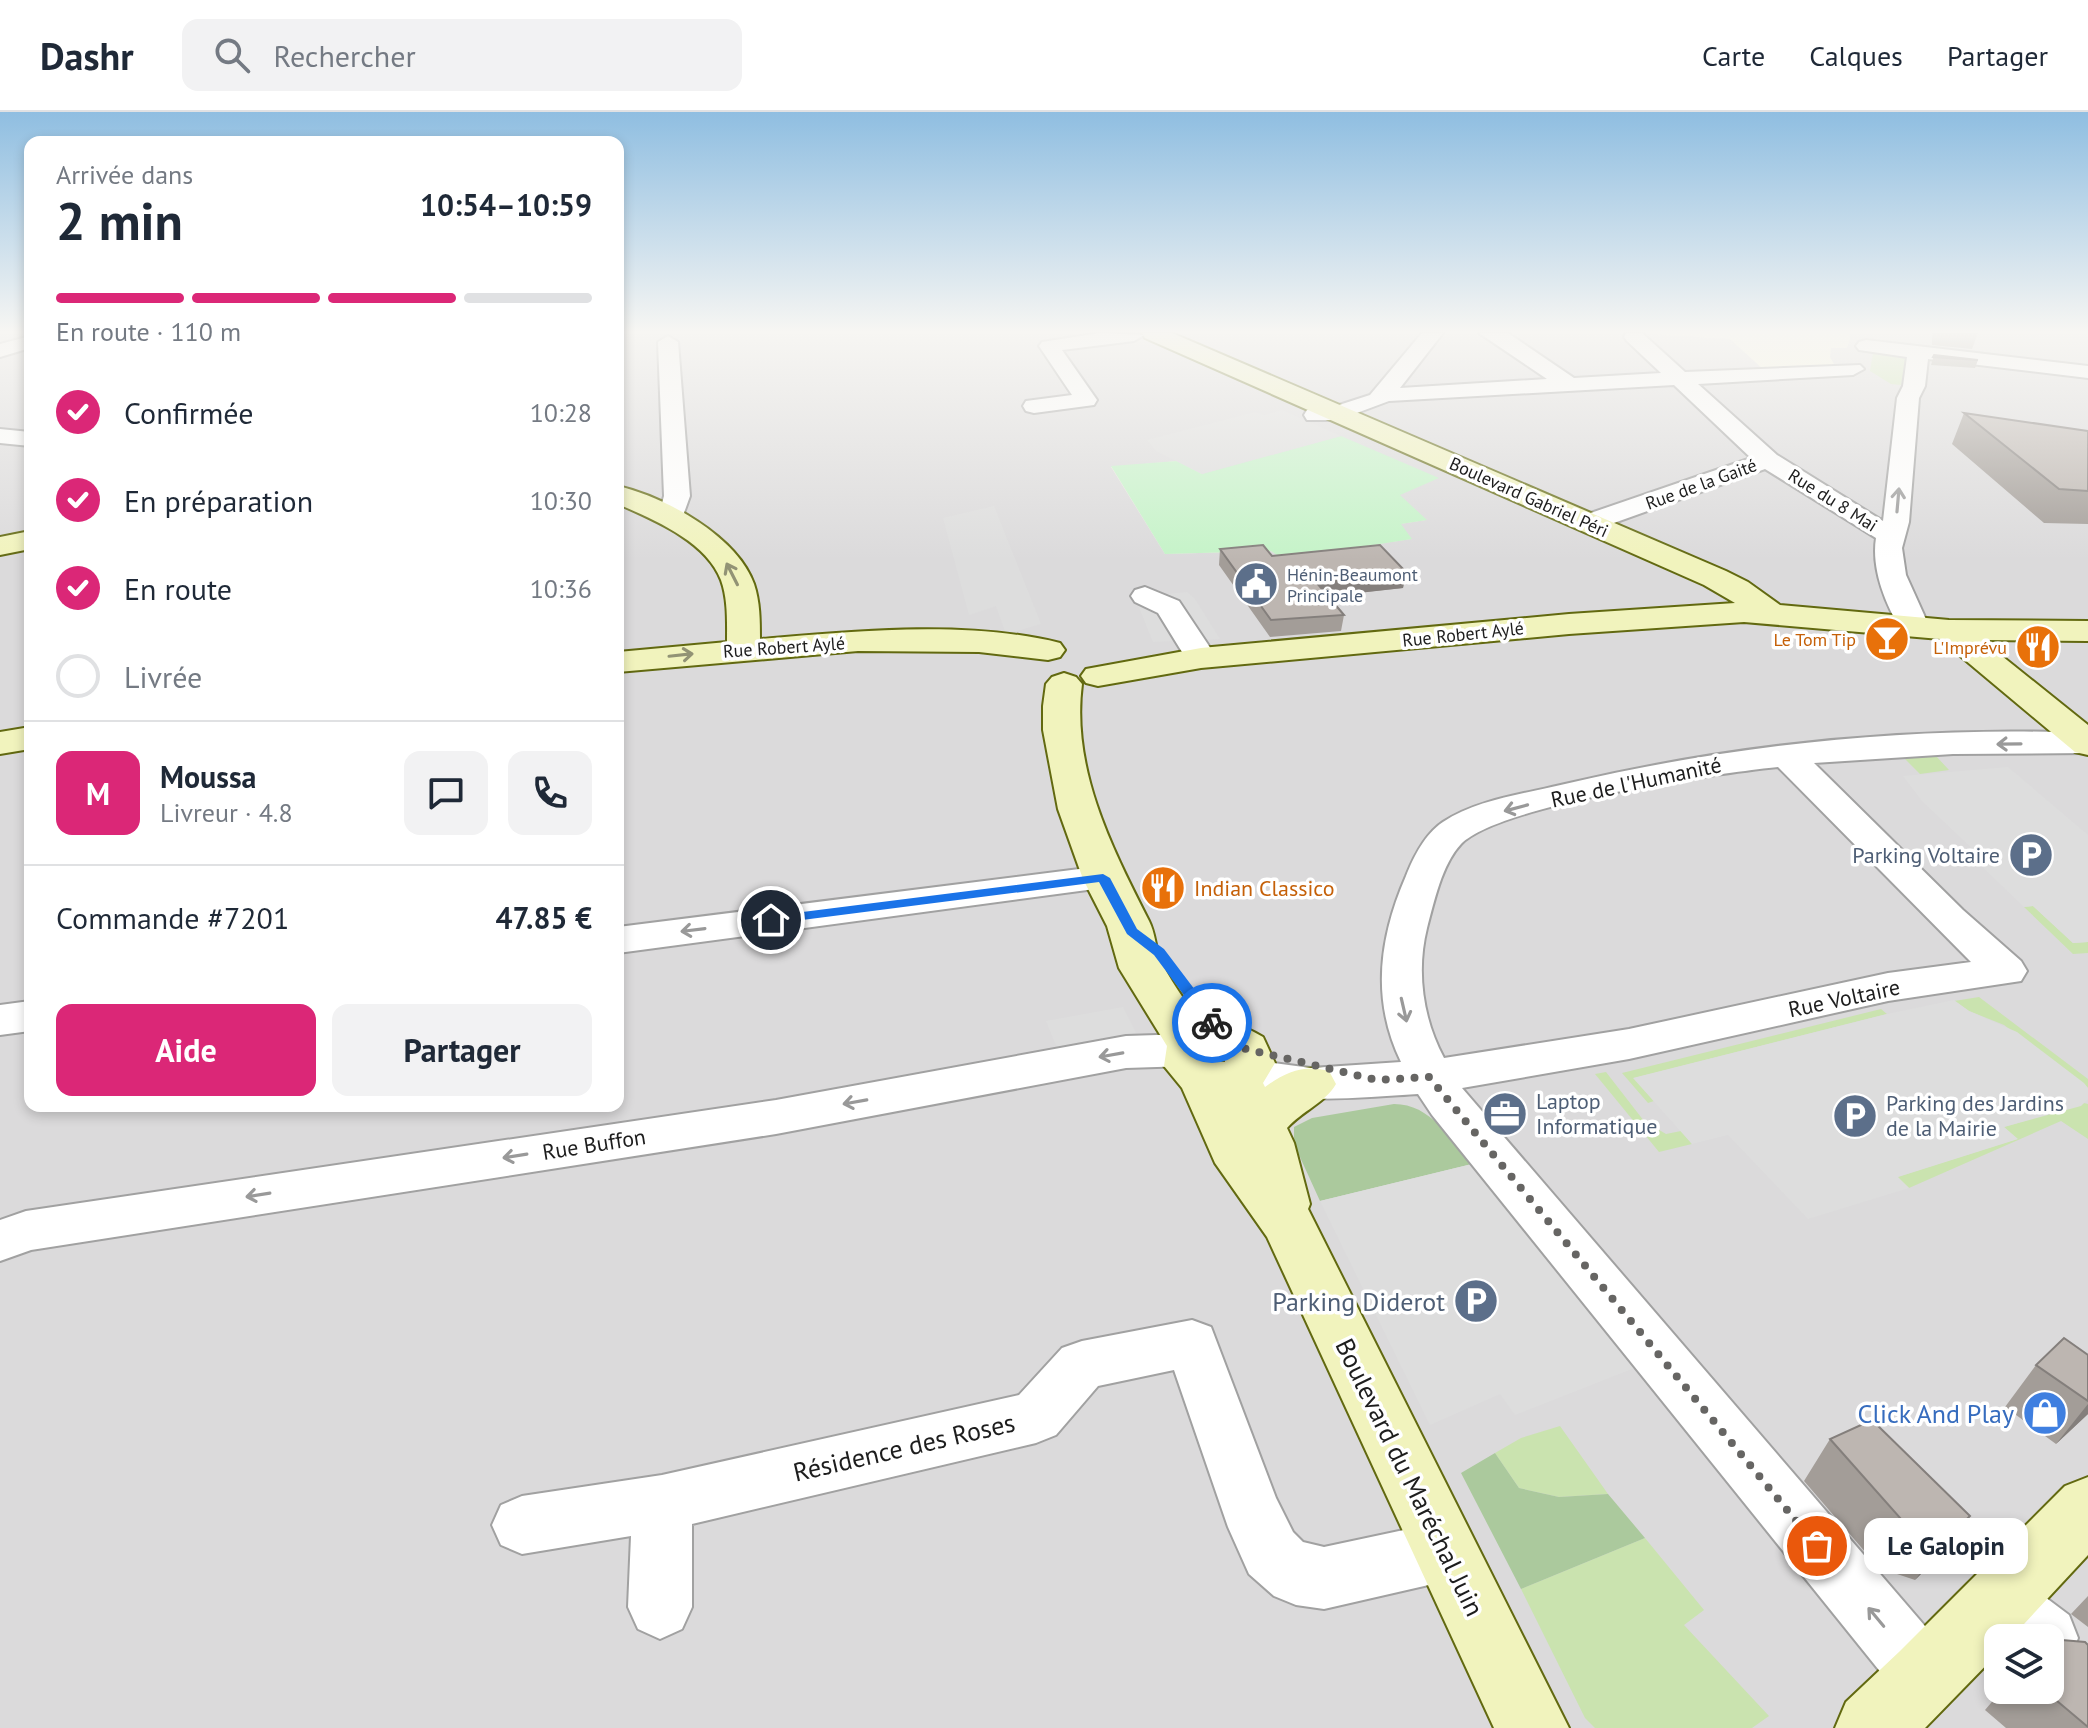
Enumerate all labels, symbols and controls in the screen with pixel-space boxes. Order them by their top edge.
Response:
search box [182,19,742,91]
text: Dashr [40,31,134,80]
icon: search [210,33,254,77]
text: Rechercher [274,36,416,75]
text: Carte [1702,37,1765,74]
text: Calques [1809,37,1903,74]
text: Partager [1947,37,2048,74]
text: Arrivée dans [56,158,193,191]
text: 10:54–10:59 [420,185,592,224]
text: 2 min [56,187,183,254]
text: En route · 110 m [56,315,241,348]
icon: check [56,390,100,434]
text: Confirmée [124,393,253,432]
text: 10:28 [530,396,592,429]
street label: Boulevard Gabriel Péri [1446,452,1612,542]
street label: Rue de la Gaité [1642,453,1760,515]
street label: Rue du 8 Mai [1784,463,1882,537]
icon: check [56,478,100,522]
text: En préparation [124,481,313,520]
text: 10:30 [530,484,592,517]
one-way arrow [1891,487,1906,514]
public building icon: Hénin-Beaumont Principale [1232,560,1280,608]
one-way arrow [724,563,740,586]
place label: Hénin-Beaumont Principale [1287,563,1418,607]
icon: check [56,566,100,610]
text: En route [124,569,232,608]
text: 10:36 [530,572,592,605]
bar icon: Le Tom Tip [1863,615,1911,663]
street label: Rue Robert Aylé [1401,616,1525,652]
restaurant icon: L'Imprévu [2014,623,2062,671]
place label: Le Tom Tip [1774,628,1856,651]
street label: Rue Robert Aylé [722,631,846,663]
place label: L'Imprévu [1933,636,2007,659]
one-way arrow [667,648,694,663]
text: Livrée [124,657,202,696]
one-way arrow [1996,737,2023,752]
street label: Rue de l'Humanité [1548,750,1724,814]
button: chat [404,751,488,835]
button: phone [508,751,592,835]
text: Moussa [160,757,256,796]
text: M [86,774,110,813]
text: Livreur · 4.8 [160,796,293,829]
one-way arrow [1504,801,1530,816]
parking icon: Parking Voltaire [2007,831,2055,879]
place label: Parking Voltaire [1852,841,2000,869]
restaurant icon: Indian Classico [1139,864,1187,912]
place label: Indian Classico [1194,874,1335,902]
pin [737,886,805,954]
text: Commande #7201 [56,898,289,937]
text: 47.85 € [496,898,592,937]
icon: home [749,898,793,942]
one-way arrow [680,923,707,938]
street label: Rue Voltaire [1786,973,1902,1023]
courier [1172,983,1252,1063]
one-way arrow [1397,997,1412,1023]
icon: bike [1190,1001,1234,1045]
button: Aide [56,1004,316,1096]
button: Partager [332,1004,592,1096]
one-way arrow [1098,1048,1124,1063]
place label: Laptop Informatique [1536,1087,1657,1140]
place label: Parking des Jardins de la Mairie [1886,1089,2064,1142]
office icon: Laptop Informatique [1481,1090,1529,1138]
parking icon: Parking des Jardins de la Mairie [1831,1092,1879,1140]
one-way arrow [843,1096,868,1111]
street label: Rue Buffon [540,1122,648,1166]
one-way arrow [503,1150,528,1165]
one-way arrow [246,1189,271,1204]
parking icon: Parking Diderot [1452,1277,1500,1325]
place label: Parking Diderot [1272,1285,1445,1318]
street label: Boulevard du Maréchal Juin [1328,1333,1492,1621]
shop icon: Click And Play [2021,1389,2069,1437]
place label: Click And Play [1858,1397,2014,1430]
street label: Résidence des Roses [790,1405,1018,1489]
pin [1783,1512,1851,1580]
callout: Le Galopin [1865,1518,2029,1574]
icon: bag [1795,1524,1839,1568]
text: Le Galopin [1887,1529,2005,1562]
one-way arrow [1867,1607,1885,1628]
map controls [1984,1624,2064,1704]
button: layers [1984,1624,2064,1704]

